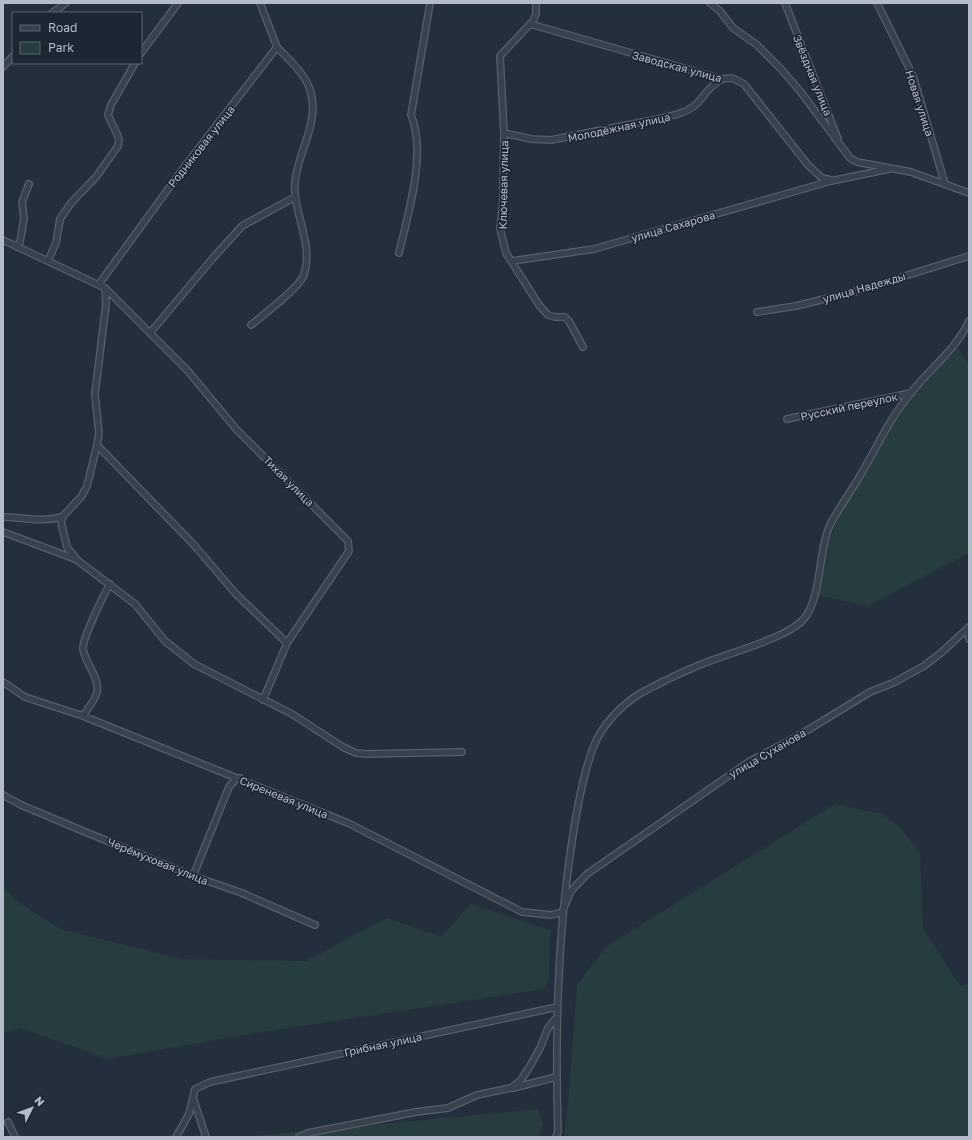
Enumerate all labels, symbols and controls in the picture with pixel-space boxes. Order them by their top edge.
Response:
legend [12,12,142,64]
text: Road [48,20,77,35]
street label: Звёздная улица [791,33,835,117]
text: Park [48,40,74,55]
street label: Заводская улица [631,48,723,84]
street label: Новая улица [903,68,937,138]
street label: Родниковая улица [165,103,237,189]
street label: Молодёжная улица [566,110,672,144]
street label: Ключевая улица [496,140,510,230]
street label: улица Сахарова [630,208,716,244]
street label: улица Надежды [821,269,907,305]
street label: Русский переулок [799,389,899,423]
street label: Тихая улица [261,453,317,509]
street label: улица Суханова [726,726,808,780]
street label: Сиреневая улица [238,773,330,821]
street label: Черёмуховая улица [106,835,210,887]
street label: Грибная улица [343,1029,423,1059]
north arrow [12,1088,52,1128]
text: N [32,1094,47,1108]

